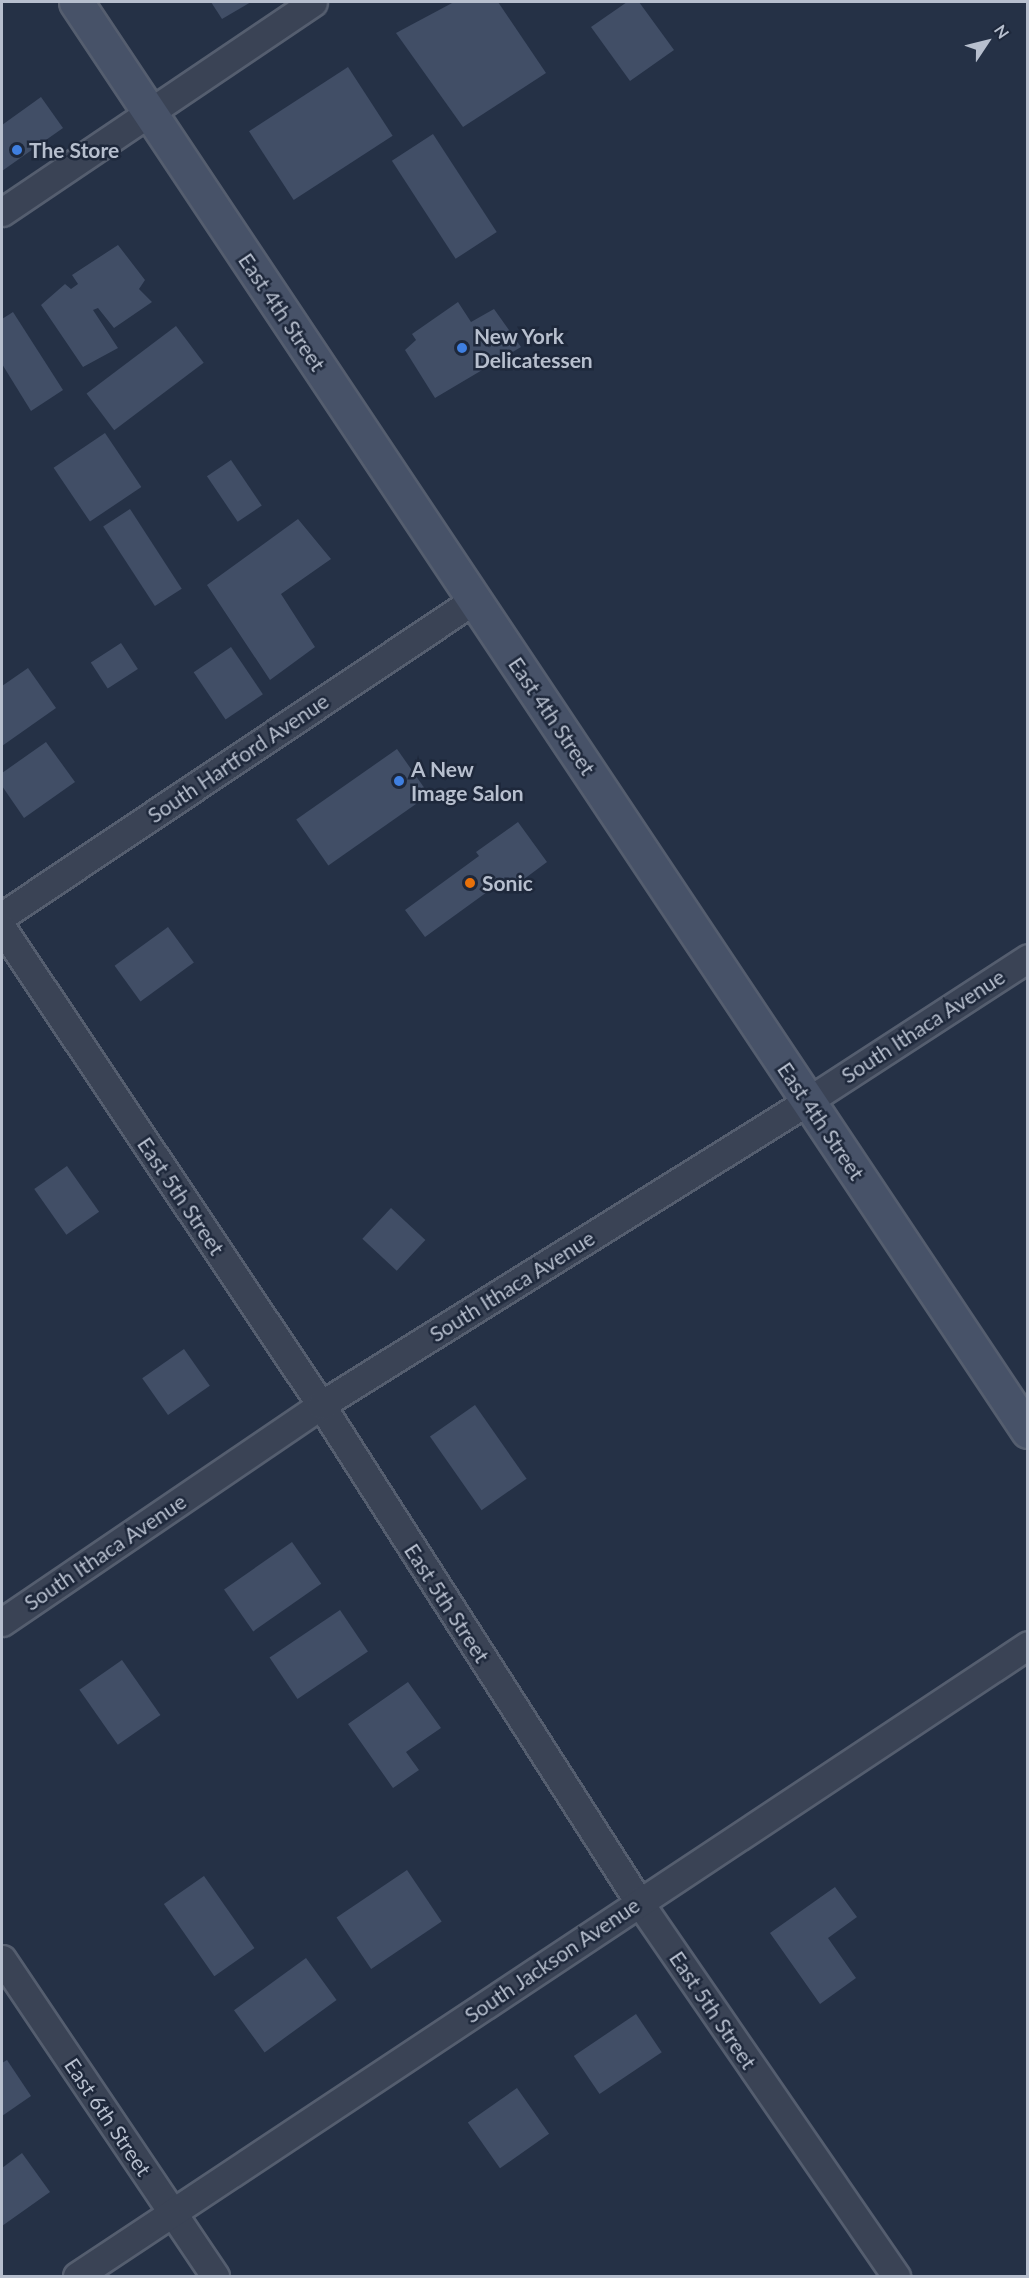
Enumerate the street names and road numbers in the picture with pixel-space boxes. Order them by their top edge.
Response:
street label: East 4th Street [233,248,331,376]
street label: East 4th Street [503,652,601,780]
street label: South Hartford Avenue [143,688,333,828]
street label: South Ithaca Avenue [836,964,1010,1088]
street label: East 4th Street [772,1057,870,1185]
street label: East 5th Street [132,1132,230,1260]
street label: South Ithaca Avenue [425,1225,599,1347]
street label: South Ithaca Avenue [19,1488,191,1616]
street label: East 5th Street [399,1539,495,1667]
street label: South Jackson Avenue [459,1892,645,2028]
street label: East 5th Street [664,1946,762,2074]
street label: East 6th Street [59,2053,157,2181]

